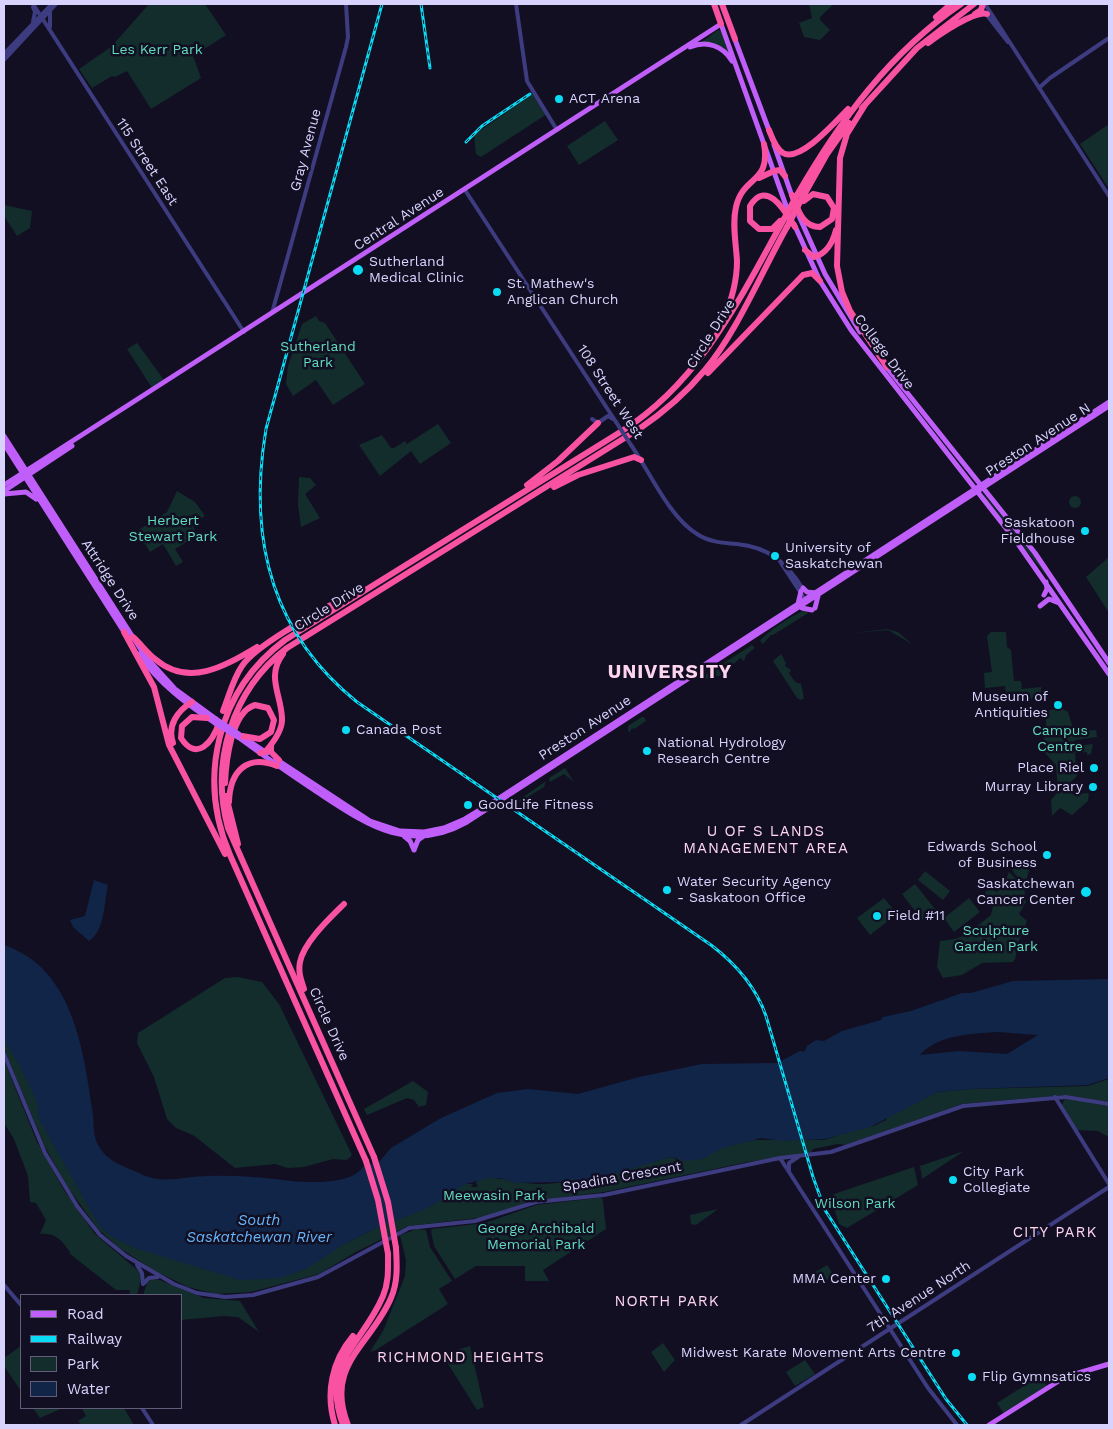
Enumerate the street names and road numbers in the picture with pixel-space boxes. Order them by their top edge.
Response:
street label: Gray Avenue [287,107,325,193]
street label: 115 Street East [112,115,182,209]
street label: Central Avenue [351,184,447,254]
street label: Circle Drive [683,296,739,372]
street label: College Drive [850,311,918,393]
street label: 108 Street West [573,342,647,442]
street label: Preston Avenue N [982,400,1094,480]
street label: Attridge Drive [78,536,142,624]
street label: Circle Drive [291,579,367,635]
street label: Preston Avenue [536,692,634,764]
street label: Circle Drive [305,985,353,1063]
street label: Spadina Crescent [561,1158,683,1196]
street label: 7th Avenue North [864,1257,974,1337]

